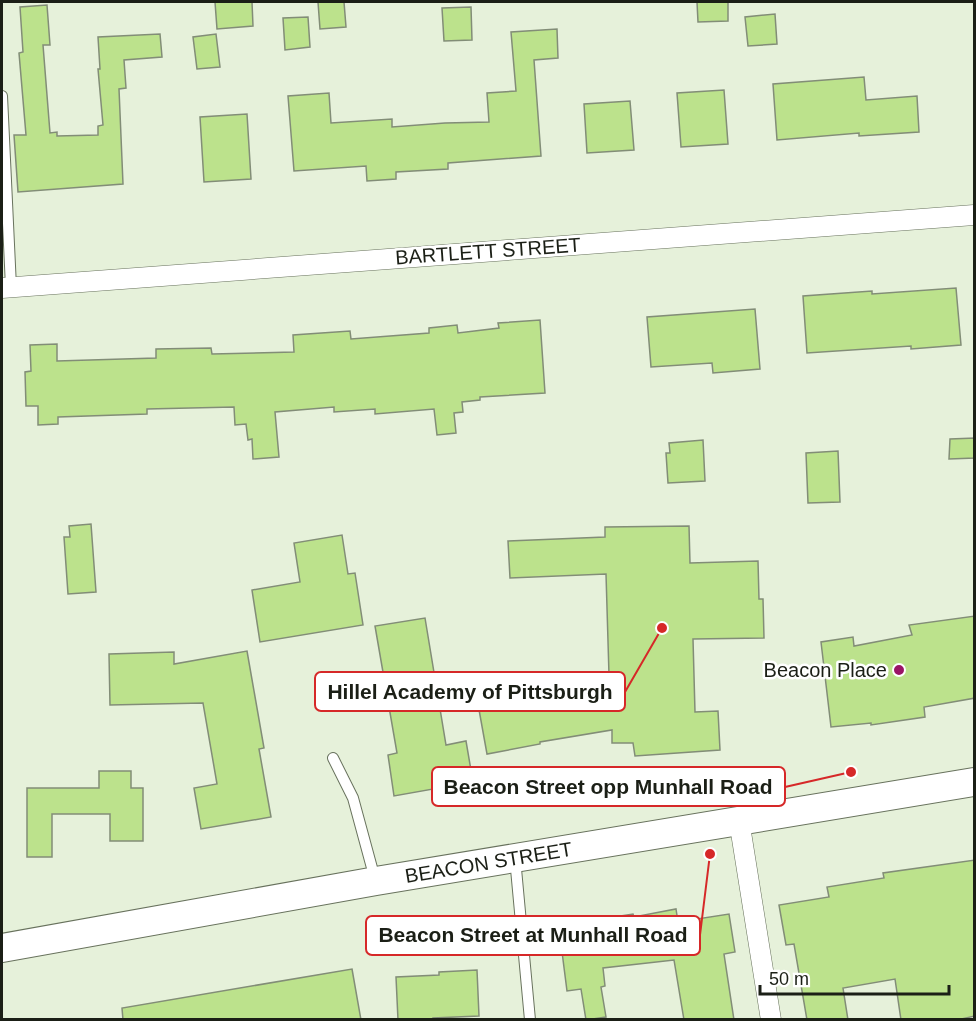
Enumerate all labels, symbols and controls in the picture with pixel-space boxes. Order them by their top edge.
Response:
street label: BARTLETT STREET [394,234,582,268]
place label: Beacon Place [764,659,887,681]
marker: Beacon Place [892,663,906,677]
callout: Hillel Academy of Pittsburgh [315,672,625,711]
text: Hillel Academy of Pittsburgh [327,680,613,703]
callout: Beacon Street opp Munhall Road [432,767,785,806]
text: Beacon Street opp Munhall Road [443,775,773,798]
street label: BEACON STREET [403,838,574,887]
callout: Beacon Street at Munhall Road [366,916,700,955]
text: Beacon Street at Munhall Road [378,923,688,946]
scale bar [760,958,949,996]
text: 50 m [769,969,809,989]

